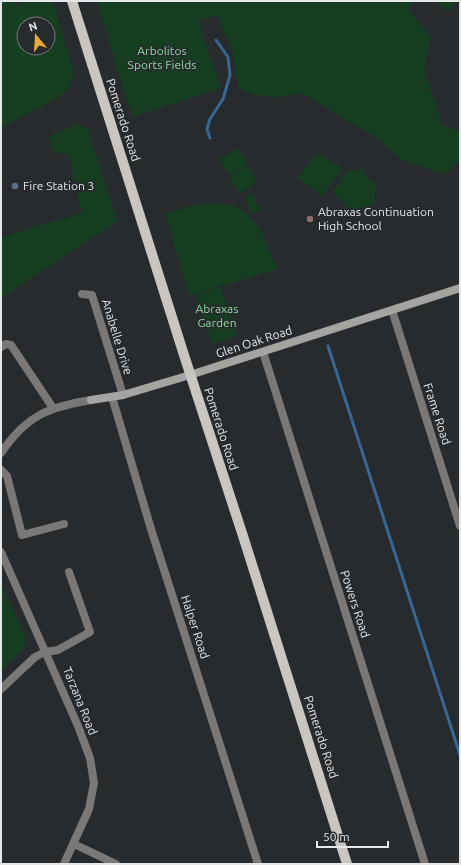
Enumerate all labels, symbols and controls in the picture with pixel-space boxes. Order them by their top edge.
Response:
north arrow [16,16,56,56]
text: N [27,20,39,33]
park label: Arbolitos Sports Fields [128,44,196,71]
street label: Pomerado Road [104,77,143,163]
place label: Fire Station 3 [23,179,94,192]
marker: Fire Station 3 [10,181,20,191]
place label: Abraxas Continuation High School [318,205,434,232]
marker: Abraxas Continuation High School [305,214,315,224]
street label: Anabelle Drive [100,297,135,376]
park label: Abraxas Garden [196,302,238,329]
street label: Glen Oak Road [214,323,294,360]
street label: Frame Road [421,381,454,446]
street label: Pomerado Road [202,386,241,472]
street label: Powers Road [338,568,372,639]
street label: Halper Road [179,593,212,660]
street label: Tarzana Road [61,665,100,737]
street label: Pomerado Road [302,694,341,780]
scale bar [317,823,388,849]
text: 50 m [323,830,350,843]

